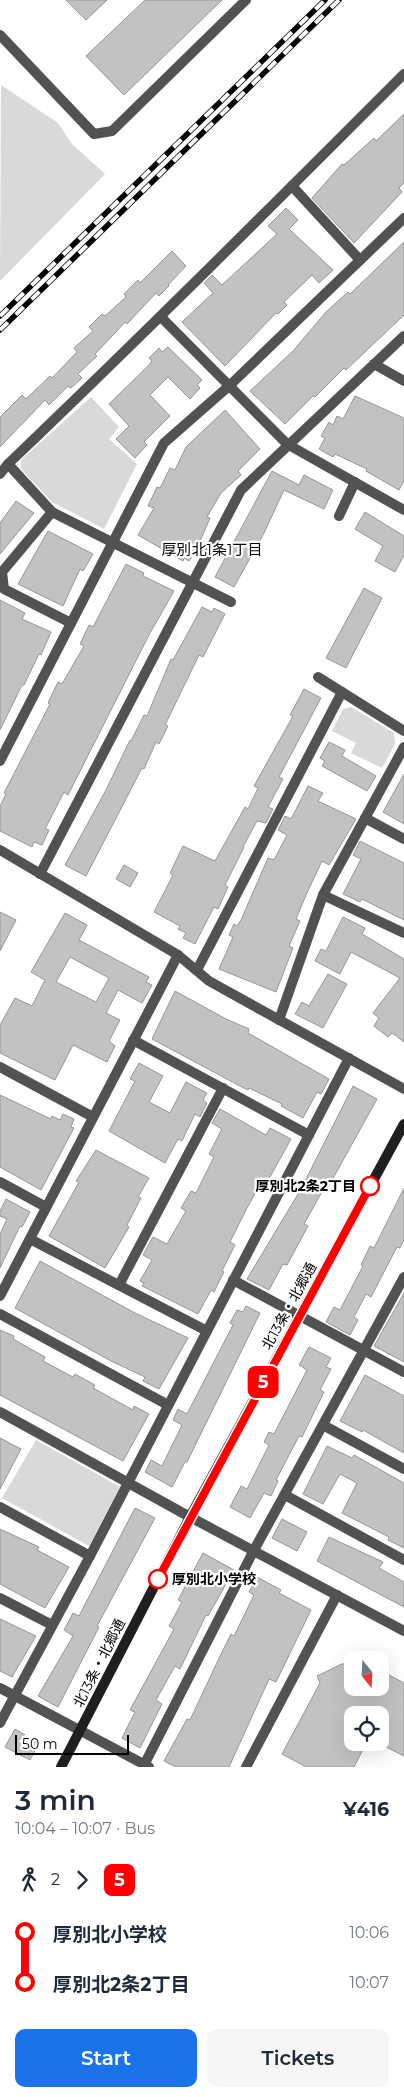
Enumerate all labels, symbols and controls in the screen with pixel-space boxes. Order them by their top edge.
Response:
district label: 厚別北1条1丁目 [162,540,262,559]
marker: 厚別北2条2丁目 [360,1176,380,1196]
place label: 厚別北2条2丁目 [255,1177,356,1195]
street label: 北13条・北郷通 [258,1259,320,1353]
line badge: 5 [247,1366,279,1398]
text: 5 [258,1371,268,1393]
marker: 厚別北小学校 [148,1569,168,1589]
place label: 厚別北小学校 [172,1570,256,1588]
street label: 北13条・北郷通 [69,1616,129,1710]
north arrow [344,1651,389,1696]
map controls [344,1651,389,1751]
button: locate [344,1706,389,1751]
scale bar [15,1732,129,1755]
text: 50 m [22,1735,58,1753]
text: 3 min [15,1783,96,1817]
text: ¥416 [343,1798,389,1821]
text: 10:04 – 10:07 · Bus [15,1819,155,1838]
icon: walk [15,1866,43,1894]
icon: forward [68,1866,96,1894]
text: 5 [114,1869,125,1891]
text: 2 [51,1870,60,1889]
text: 厚別北小学校 [53,1923,167,1946]
text: 10:06 [349,1923,389,1942]
text: 厚別北2条2丁目 [53,1973,189,1996]
text: 10:07 [349,1973,389,1992]
button: Start [15,2029,197,2087]
button: Tickets [207,2029,389,2087]

